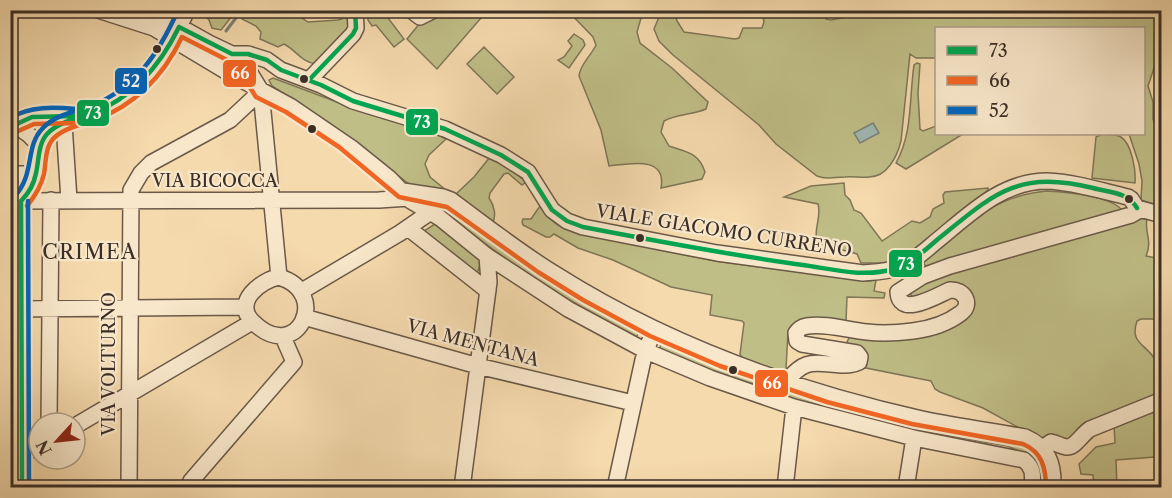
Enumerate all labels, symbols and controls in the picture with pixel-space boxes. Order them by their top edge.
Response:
legend [935,27,1145,135]
text: 73 [989,40,1008,62]
unlabelled marker [151,43,163,55]
line badge: 66 [222,59,257,88]
text: 66 [230,63,250,83]
line badge: 52 [114,67,148,95]
text: 66 [989,70,1010,92]
text: 52 [122,71,140,91]
unlabelled marker [298,73,310,85]
line badge: 73 [76,99,110,127]
text: 52 [989,100,1009,122]
text: 73 [84,103,102,123]
line badge: 73 [405,108,439,136]
text: 73 [413,112,431,132]
unlabelled marker [306,123,318,135]
street label: VIA BICOCCA [151,170,279,192]
unlabelled marker [1123,193,1135,205]
street label: VIALE GIACOMO CURRENO [594,200,854,262]
unlabelled marker [634,232,646,244]
district label: CRIMEA [42,240,138,264]
line badge: 73 [888,249,923,278]
text: 73 [897,254,915,274]
street label: VIA VOLTURNO [98,292,120,437]
street label: VIA MENTANA [403,314,542,371]
unlabelled marker [727,364,739,376]
line badge: 66 [754,369,789,398]
text: 66 [762,373,782,393]
north arrow [27,411,87,471]
text: N [32,437,56,459]

